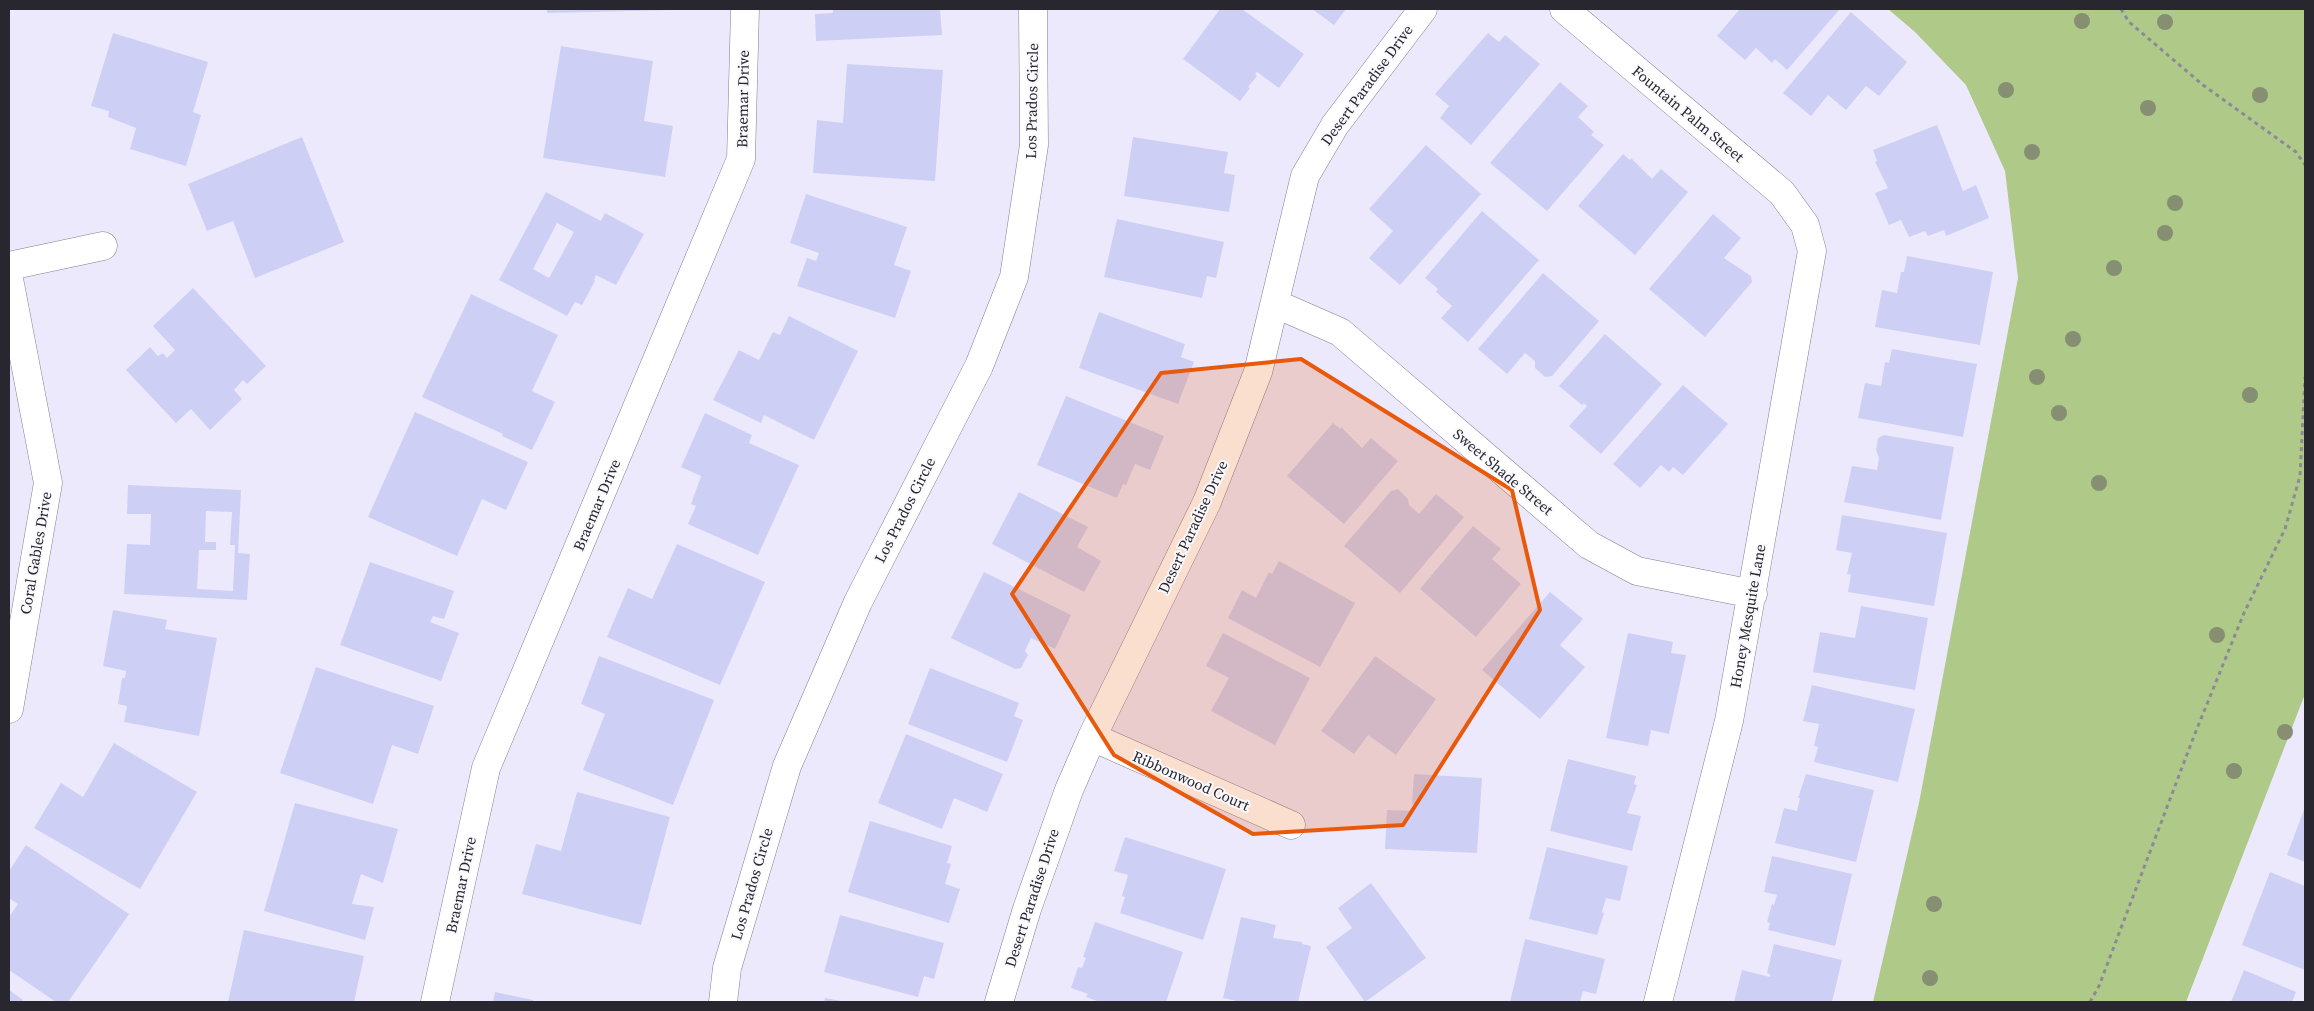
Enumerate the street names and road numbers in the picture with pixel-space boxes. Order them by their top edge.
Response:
street label: Desert Paradise Drive [1316,20,1418,149]
street label: Los Prados Circle [1020,43,1043,159]
street label: Braemar Drive [731,49,754,148]
street label: Fountain Palm Street [1628,61,1749,167]
street label: Sweet Shade Street [1449,423,1558,520]
street label: Los Prados Circle [869,453,940,566]
street label: Braemar Drive [568,455,625,554]
street label: Desert Paradise Drive [1153,457,1233,597]
street label: Coral Gables Drive [14,490,57,616]
street label: Honey Mesquite Lane [1725,542,1771,690]
street label: Ribbonwood Court [1130,745,1253,816]
street label: Los Prados Circle [725,825,778,942]
street label: Desert Paradise Drive [999,826,1064,970]
street label: Braemar Drive [440,834,481,935]

